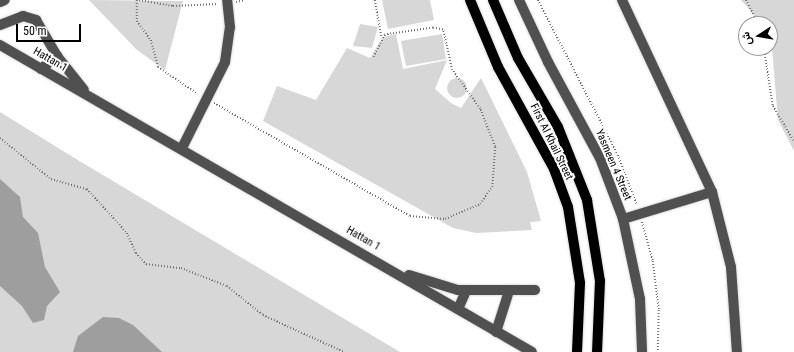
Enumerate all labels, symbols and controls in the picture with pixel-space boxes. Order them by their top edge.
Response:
scale bar [18,16,83,42]
north arrow [738,16,778,56]
text: 50 m [23,24,47,38]
text: ش [739,31,754,46]
street label: Hattan 1 [31,45,69,75]
street label: First Al Khail Street [527,102,575,182]
street label: Yasmeen 4 Street [592,128,634,202]
street label: Hattan 1 [344,224,382,254]

